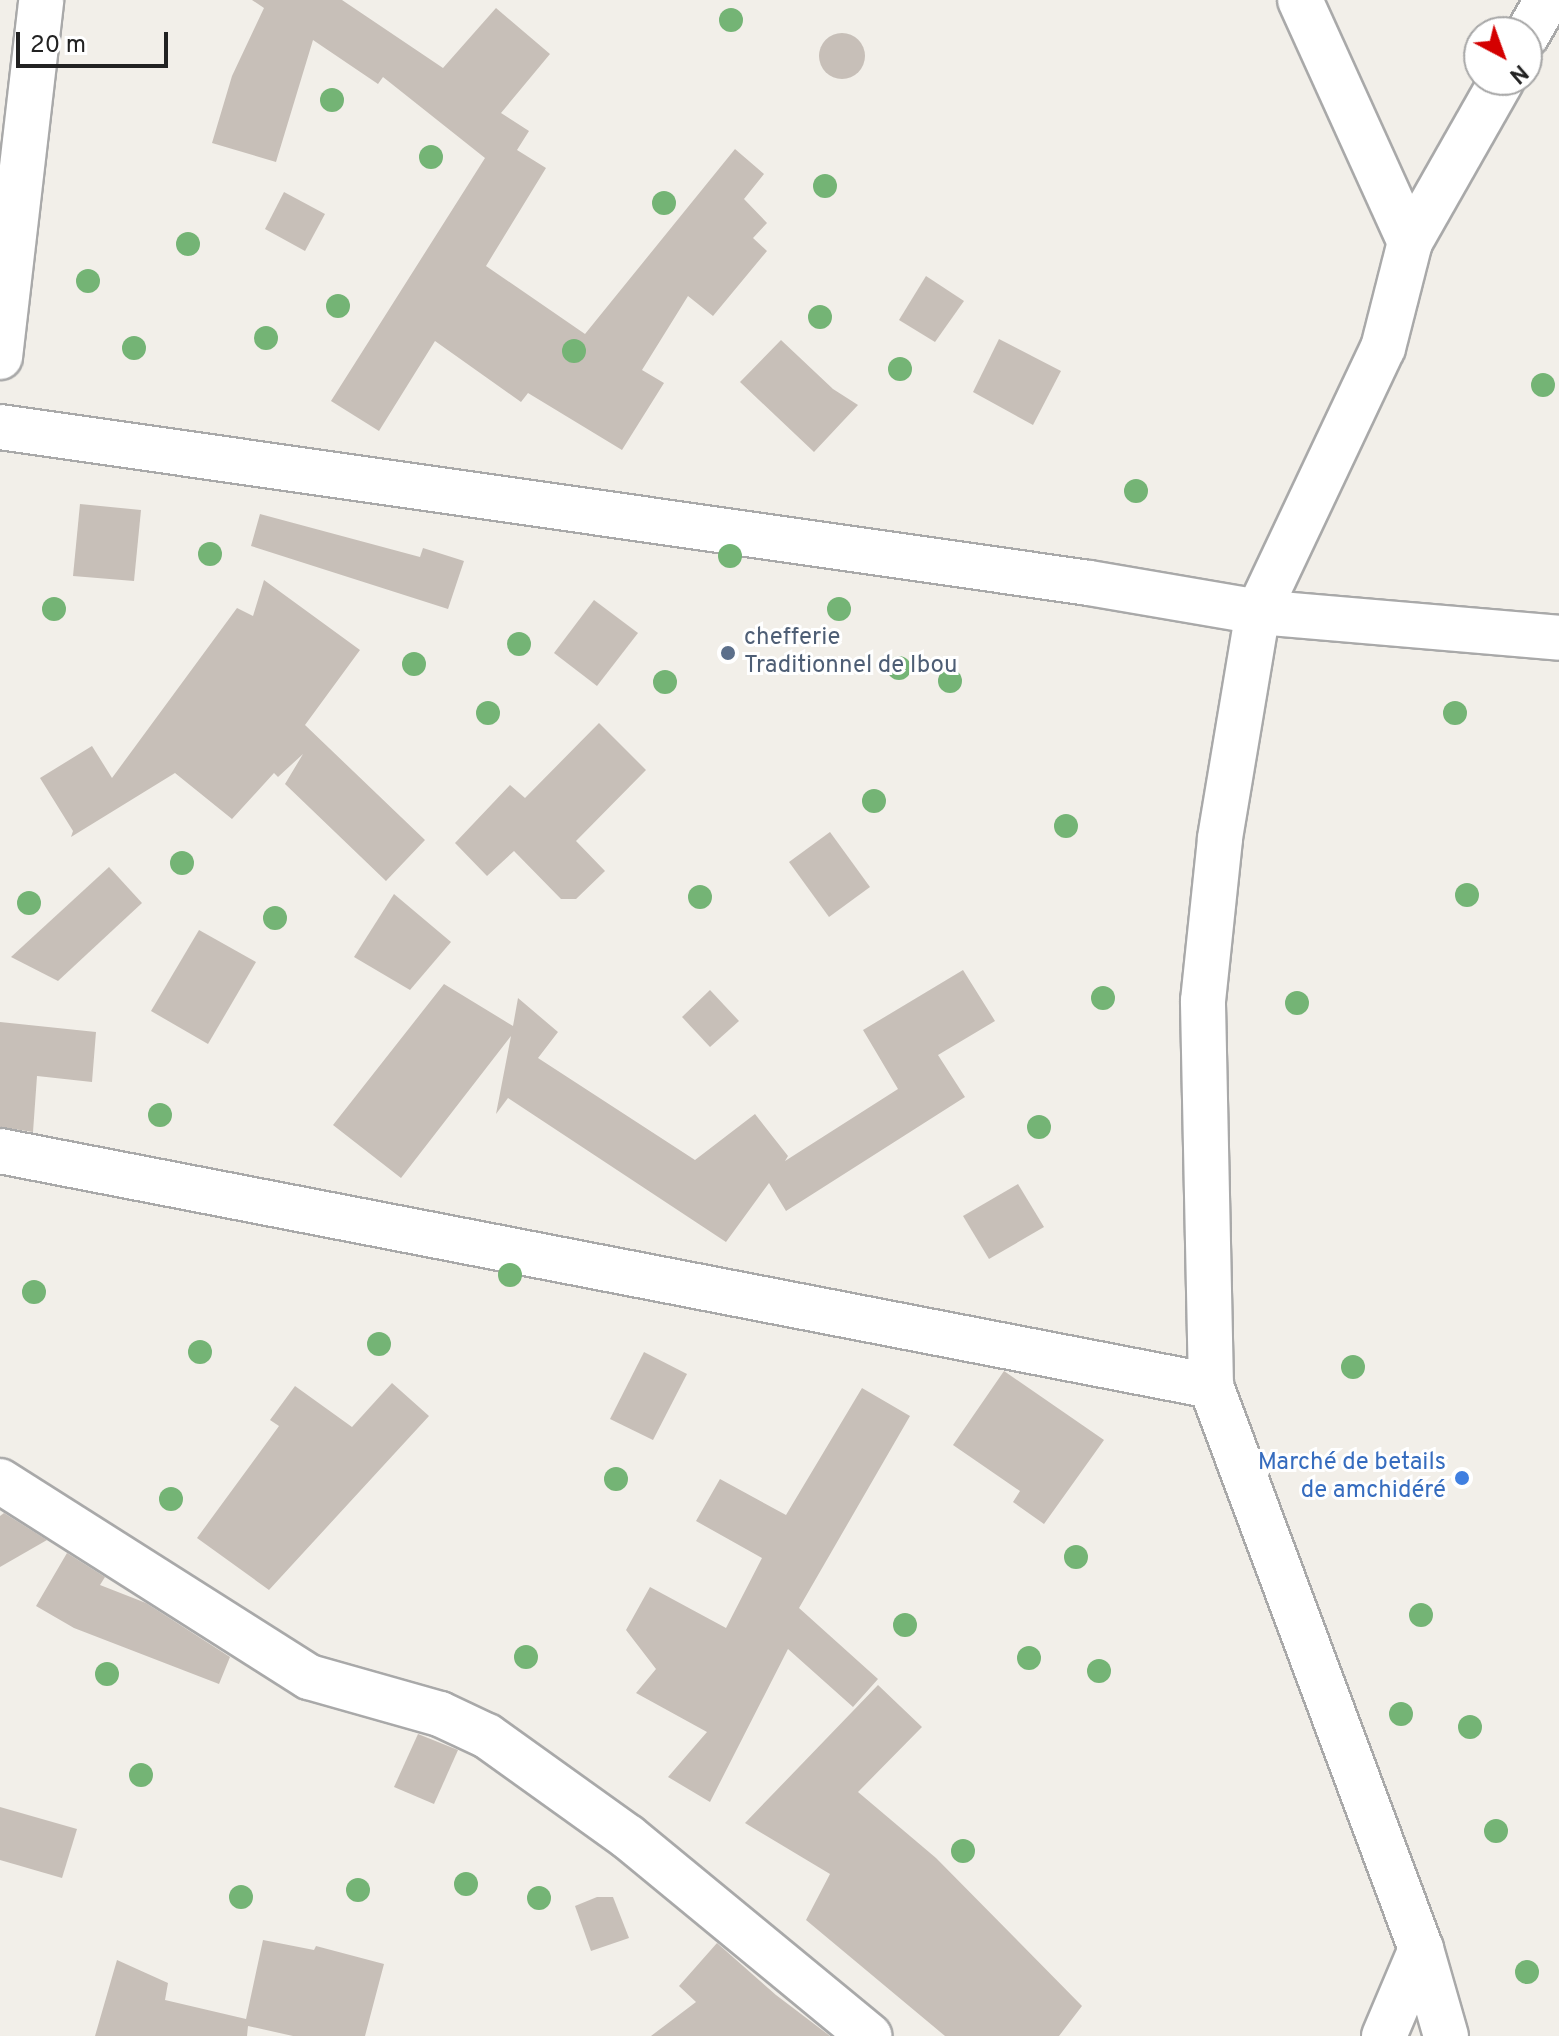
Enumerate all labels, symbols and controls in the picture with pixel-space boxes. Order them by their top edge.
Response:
scale bar [20,16,172,66]
north arrow [1463,16,1543,96]
text: 20 m [30,31,86,61]
text: N [1503,58,1533,88]
place label: chefferie Traditionnel de Ibou [744,625,957,681]
marker: chefferie Traditionnel de Ibou [719,644,737,662]
place label: Marché de betails de amchidéré [1258,1450,1446,1506]
marker: Marché de betails de amchidéré [1453,1469,1471,1487]

